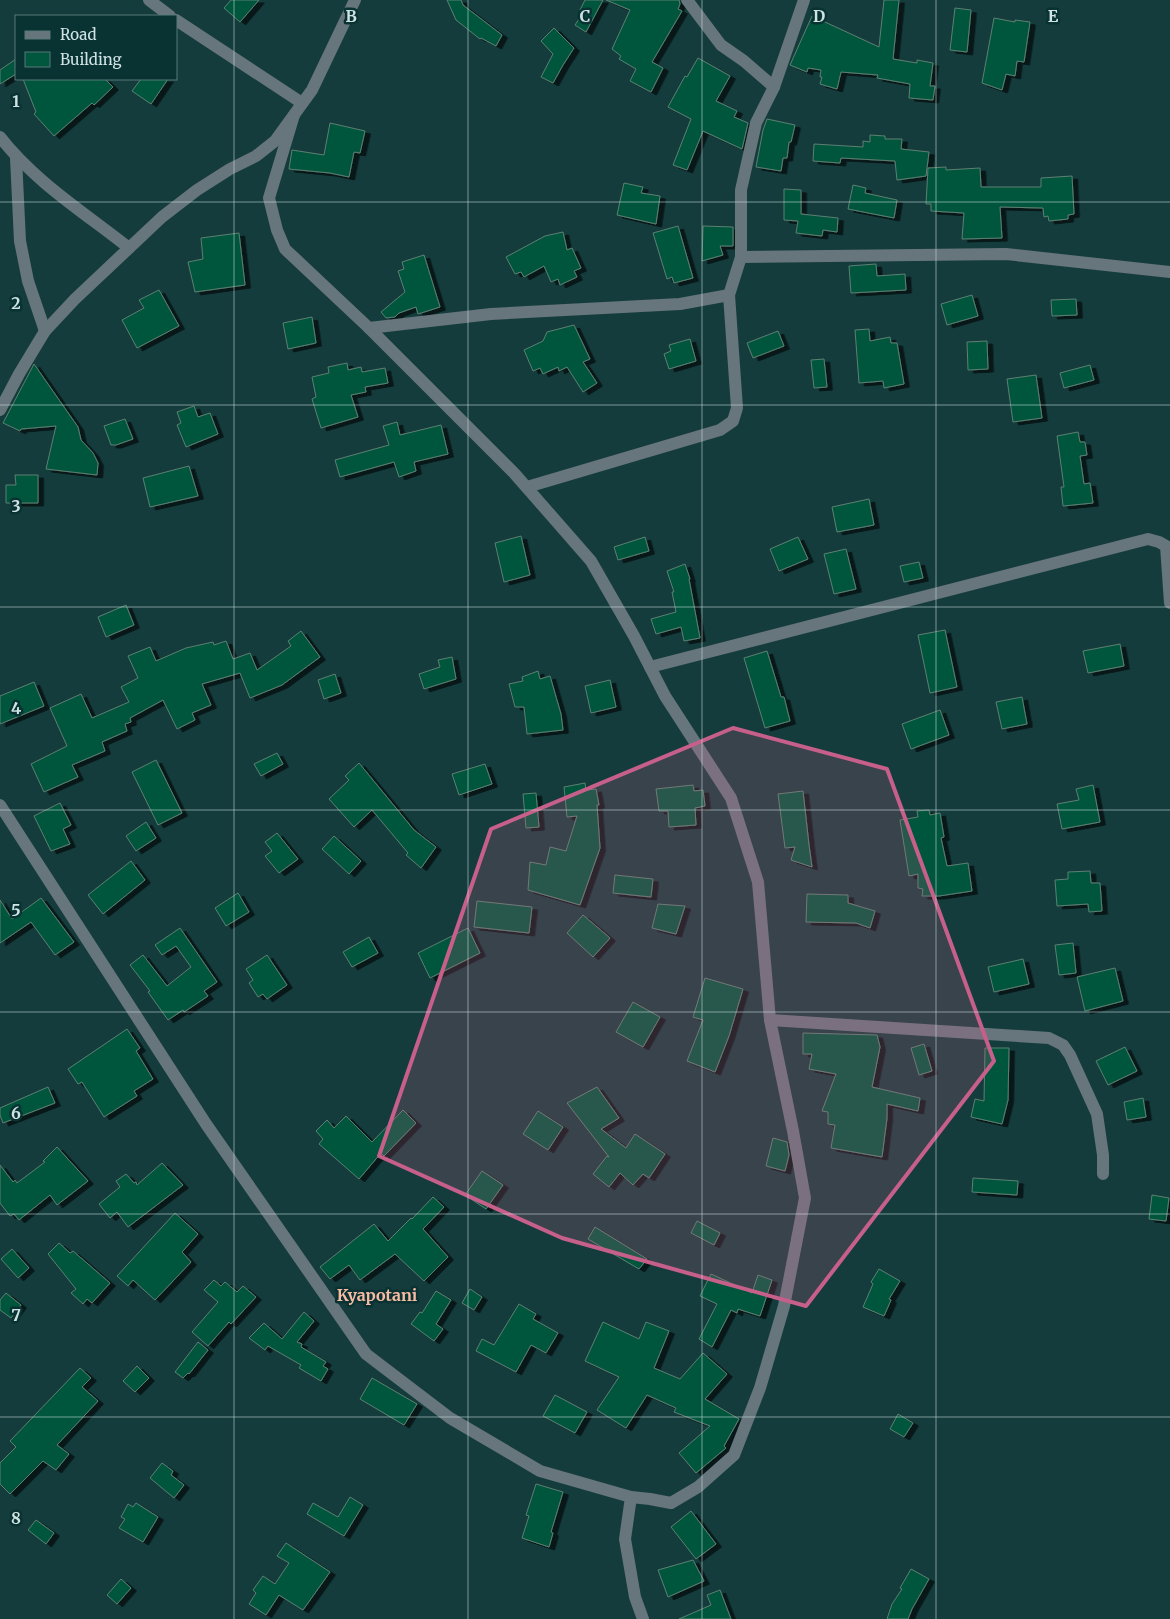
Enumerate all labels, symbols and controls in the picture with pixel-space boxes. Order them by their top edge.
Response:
text: B [345,6,357,26]
text: C [580,6,590,26]
text: D [813,6,825,26]
text: E [1048,6,1059,26]
legend [15,15,178,80]
text: Road [60,25,96,44]
text: Building [60,50,122,69]
text: 1 [12,91,20,111]
text: 2 [11,293,21,313]
text: 3 [11,496,21,516]
text: 4 [11,698,21,718]
text: 5 [11,900,21,920]
text: 6 [11,1103,21,1123]
district label: Kyapotani [337,1285,418,1305]
text: 7 [11,1305,21,1325]
text: 8 [11,1508,21,1528]

